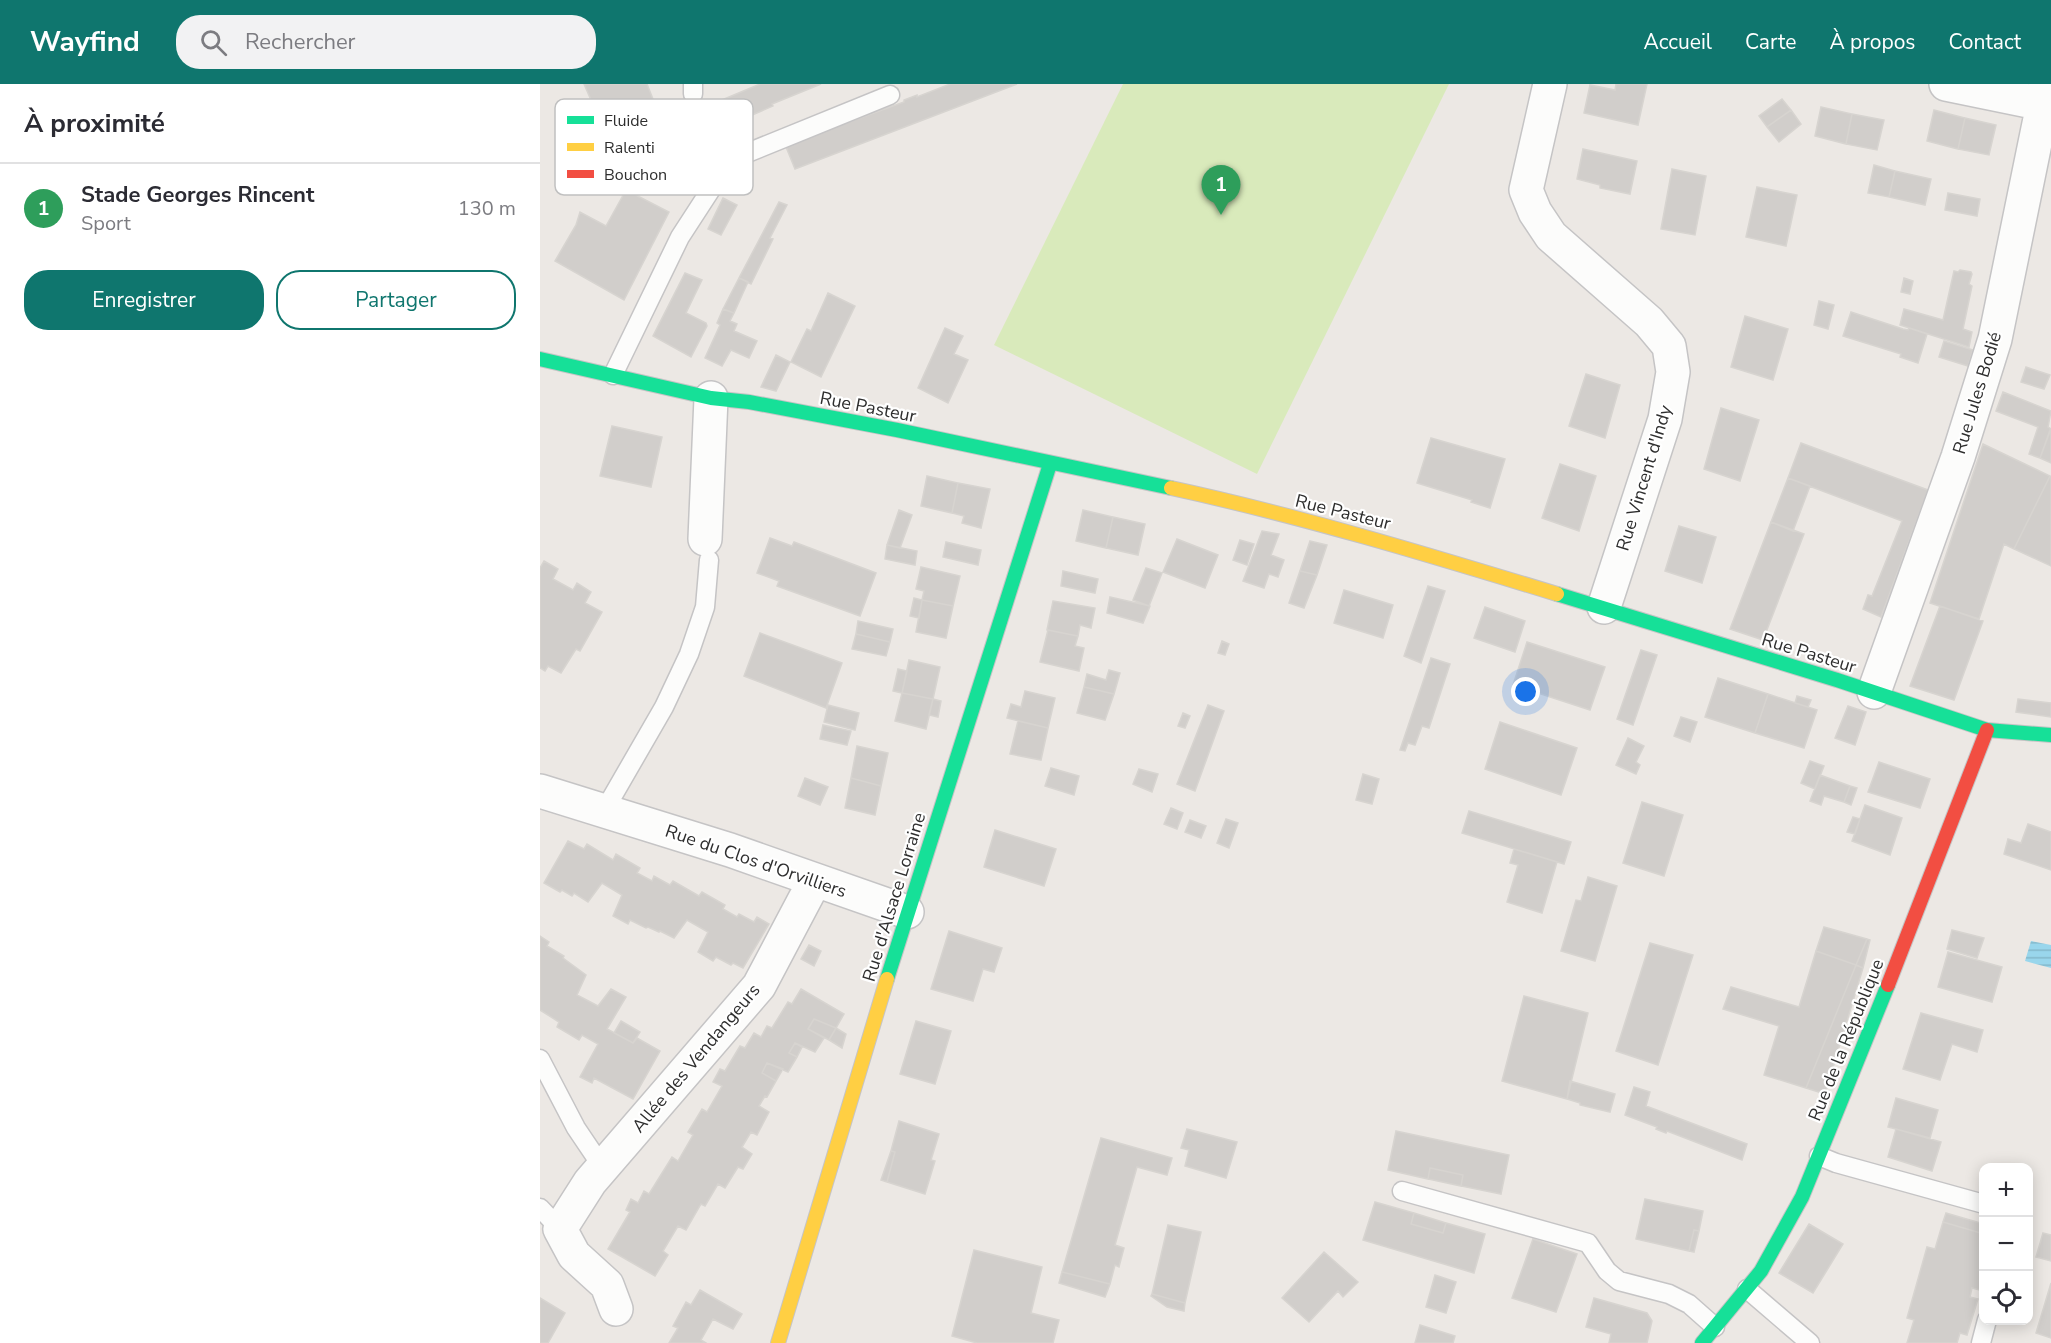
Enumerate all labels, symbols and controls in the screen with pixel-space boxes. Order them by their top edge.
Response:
search box [176,15,596,69]
text: Wayfind [30,23,140,61]
icon: search [197,26,230,59]
text: Rechercher [245,27,355,57]
text: Accueil [1643,28,1712,56]
text: Carte [1745,28,1796,56]
text: À propos [1829,28,1915,56]
text: Contact [1948,28,2021,56]
legend [555,99,753,195]
text: À proximité [24,106,165,141]
text: Fluide [604,110,648,132]
text: Ralenti [604,137,655,159]
text: Bouchon [604,164,667,186]
pin: 1 [1202,166,1240,215]
text: Stade Georges Rincent [81,180,314,210]
text: 1 [38,195,50,222]
text: 130 m [458,195,516,222]
text: Sport [81,210,131,237]
button: Enregistrer [24,270,264,330]
button: Partager [276,270,516,330]
street label: Rue Jules Bodié [1947,329,2007,457]
street label: Rue Pasteur [818,386,919,428]
street label: Rue Vincent d'Indy [1610,402,1678,554]
street label: Rue Pasteur [1293,489,1394,536]
street label: Rue Pasteur [1759,627,1860,679]
your location [1511,677,1540,706]
street label: Rue d'Alsace Lorraine [857,809,931,985]
street label: Rue du Clos d'Orvilliers [662,819,850,903]
street label: Rue de la République [1803,955,1889,1125]
street label: Allée des Vendangeurs [627,978,765,1138]
map controls [1979,1163,2033,1325]
button: + [1979,1163,2033,1217]
button: − [1979,1217,2033,1271]
button: locate [1979,1271,2033,1325]

